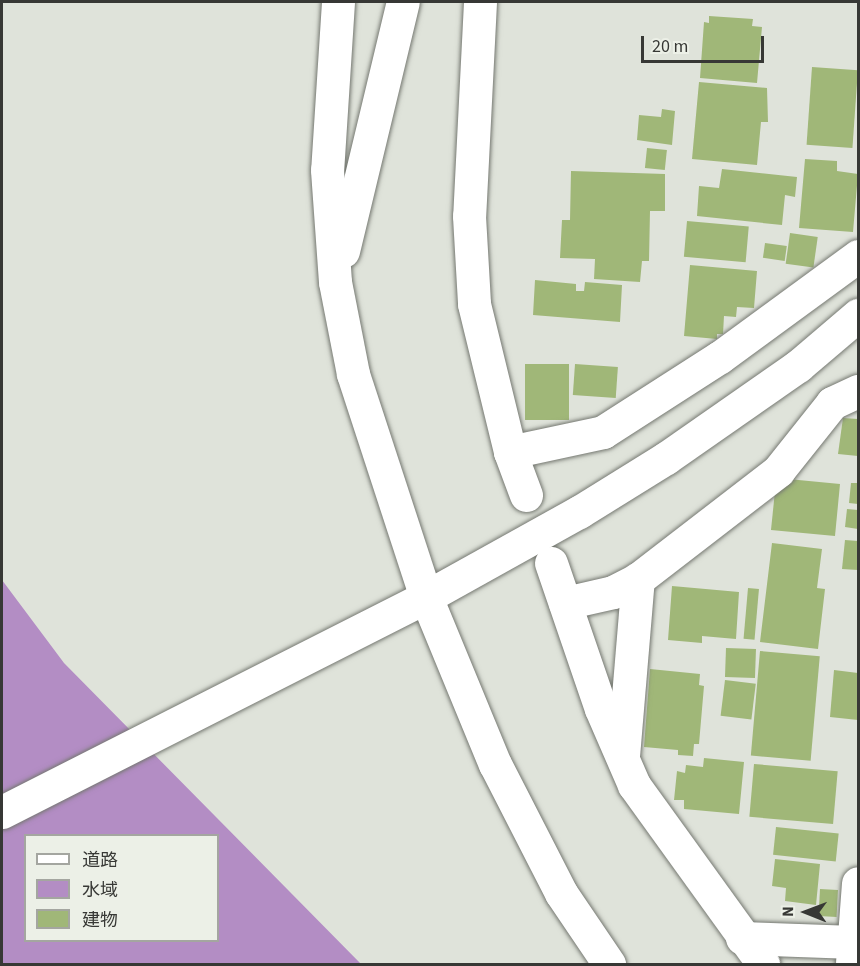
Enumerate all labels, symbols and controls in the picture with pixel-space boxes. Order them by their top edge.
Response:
scale bar [644,24,767,62]
text: 20 m [652,34,688,59]
legend [24,834,219,942]
text: 道路 [82,848,118,873]
text: 水域 [82,878,118,903]
north arrow [776,882,836,942]
text: N [777,906,799,917]
text: 建物 [82,908,118,933]

